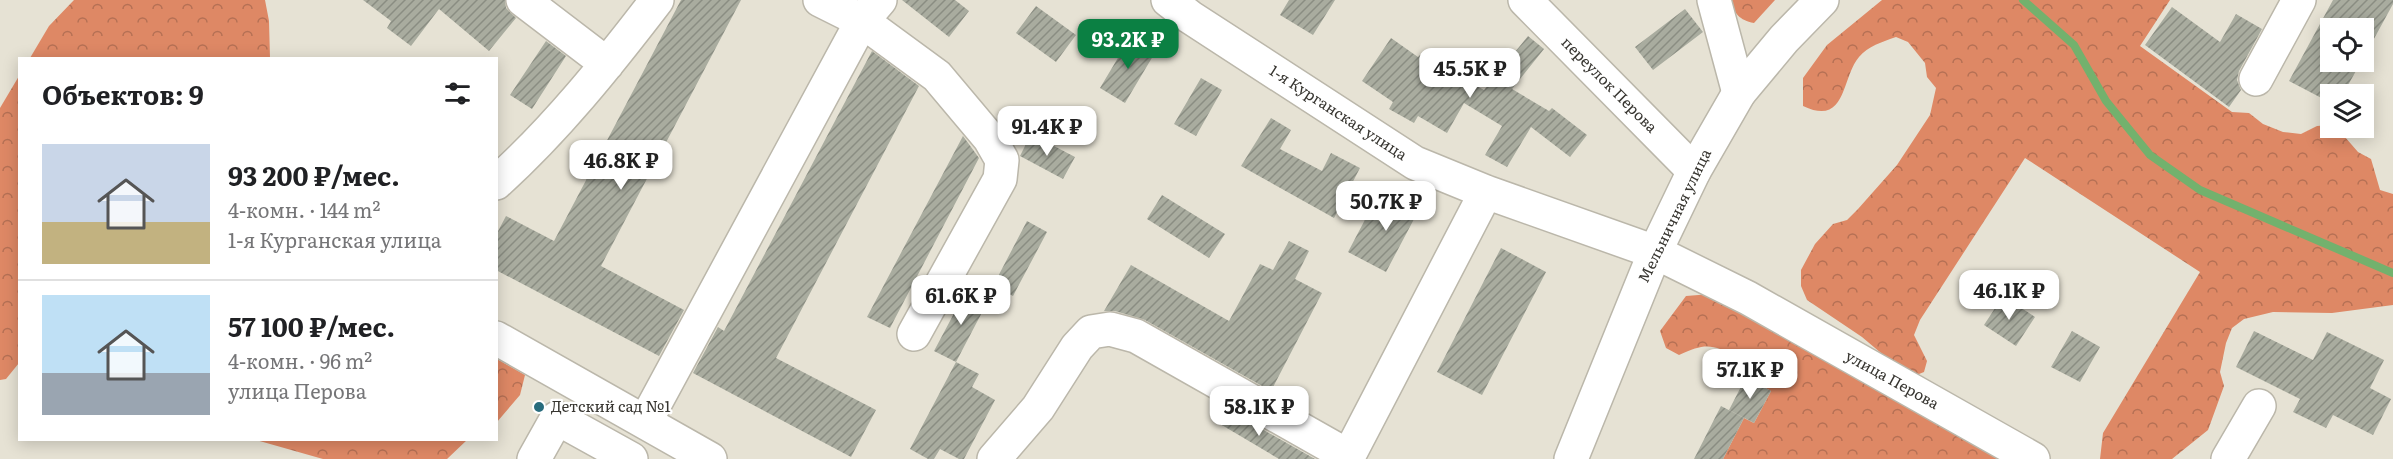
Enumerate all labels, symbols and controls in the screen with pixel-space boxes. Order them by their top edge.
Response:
map controls [2320,18,2374,138]
button: locate [2320,18,2374,72]
pin: 93.2K ₽ [1073,19,1183,70]
text: 93.2K ₽ [1092,23,1164,53]
street label: переулок Перова [1557,31,1664,138]
pin: 45.5K ₽ [1415,48,1525,99]
text: 45.5K ₽ [1433,52,1507,82]
street label: 1-я Курганская улица [1265,58,1413,165]
text: Объектов: 9 [42,74,204,113]
icon: filters [441,77,474,110]
button: layers [2320,84,2374,138]
pin: 91.4K ₽ [992,106,1102,157]
text: 91.4K ₽ [1012,110,1082,140]
pin: 46.8K ₽ [566,140,676,191]
text: 46.8K ₽ [583,144,659,174]
street label: Мельничная улица [1631,144,1717,286]
text: 93 200 ₽/мес. [228,155,400,194]
icon: home [90,168,162,240]
pin: 50.7K ₽ [1331,181,1441,232]
text: 50.7K ₽ [1350,185,1422,215]
text: 4-комн. · 144 m² [228,194,380,224]
text: 1-я Курганская улица [228,224,442,254]
pin: 46.1K ₽ [1954,270,2064,321]
text: 46.1K ₽ [1973,274,2045,304]
pin: 61.6K ₽ [906,275,1016,326]
text: 61.6K ₽ [925,279,997,309]
text: 57 100 ₽/мес. [228,306,395,345]
icon: home [90,319,162,391]
street label: улица Перова [1842,343,1945,414]
text: 4-комн. · 96 m² [228,345,372,375]
pin: 57.1K ₽ [1695,349,1805,400]
text: 57.1K ₽ [1716,353,1784,383]
text: улица Перова [228,375,367,405]
pin: 58.1K ₽ [1204,386,1314,437]
text: 58.1K ₽ [1224,390,1294,420]
place label: Детский сад №1 [551,394,671,417]
marker: Детский сад №1 [532,400,546,414]

